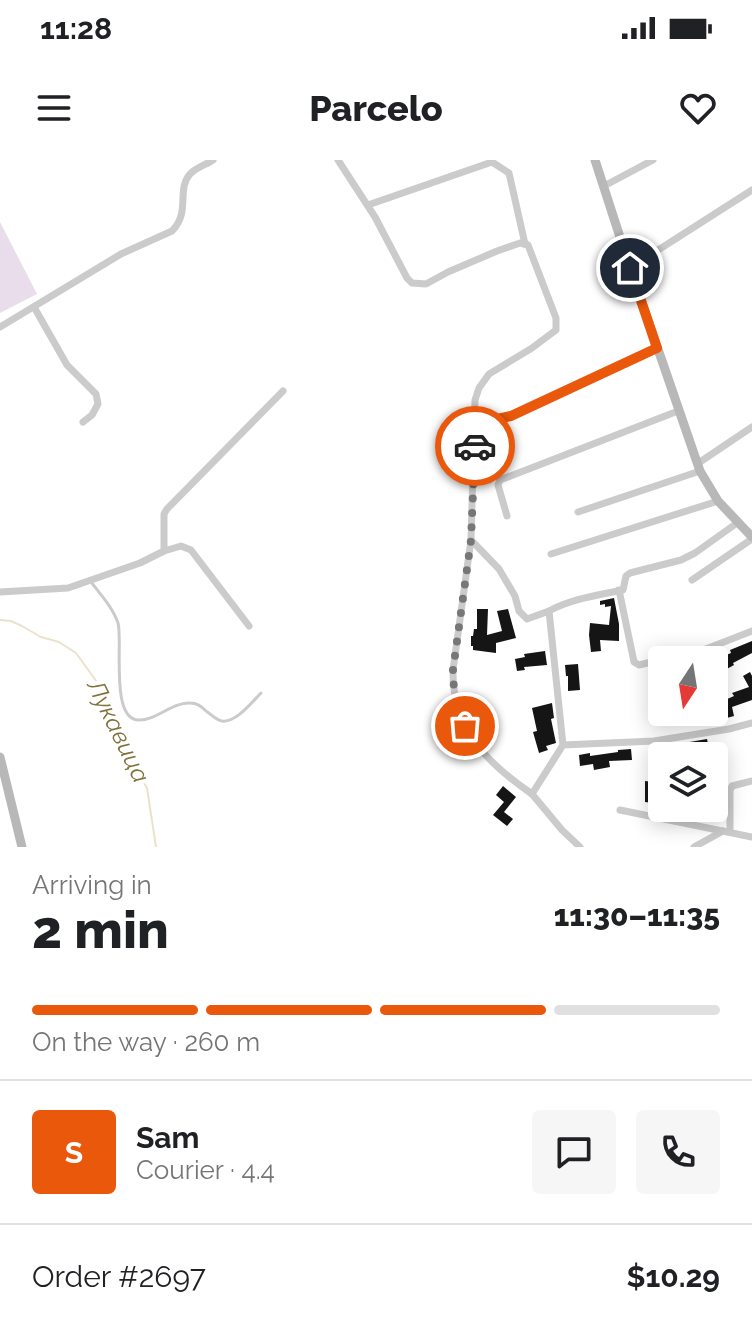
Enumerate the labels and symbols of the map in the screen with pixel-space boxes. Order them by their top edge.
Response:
pin [596,234,664,302]
courier [435,406,515,486]
north arrow [648,646,728,726]
water label: Лукавица [81,673,156,787]
pin [431,692,499,760]

